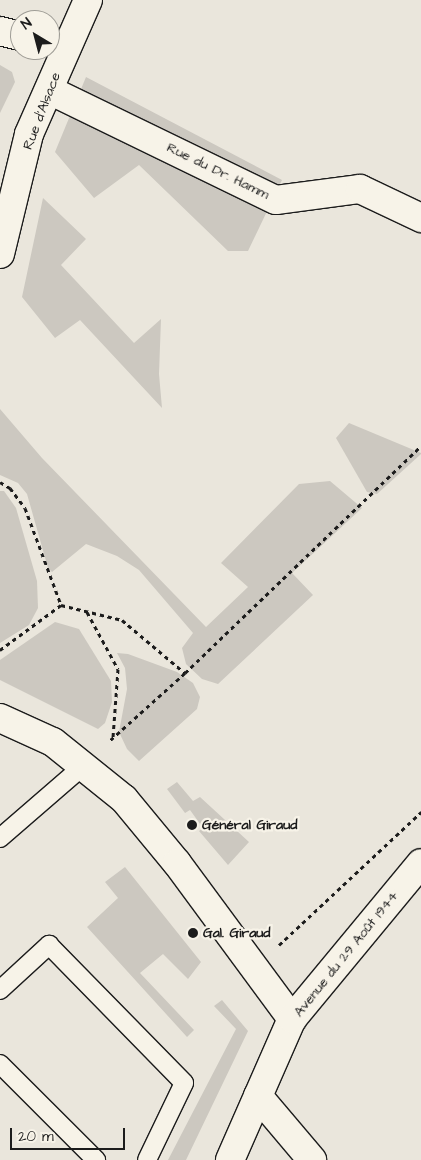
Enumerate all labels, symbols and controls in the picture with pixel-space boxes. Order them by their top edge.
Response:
north arrow [10,10,60,60]
text: N [17,13,36,34]
street label: Rue d'Alsace [20,70,64,152]
street label: Rue du Dr. Hamm [164,139,272,203]
place label: Général Giraud [202,817,297,833]
marker: Général Giraud [186,819,198,831]
street label: Avenue du 29 Août 1944 [290,888,402,1020]
place label: Gal. Giraud [203,925,271,941]
marker: Gal. Giraud [187,927,199,939]
scale bar [12,1118,128,1150]
text: 20 m [18,1126,54,1147]

